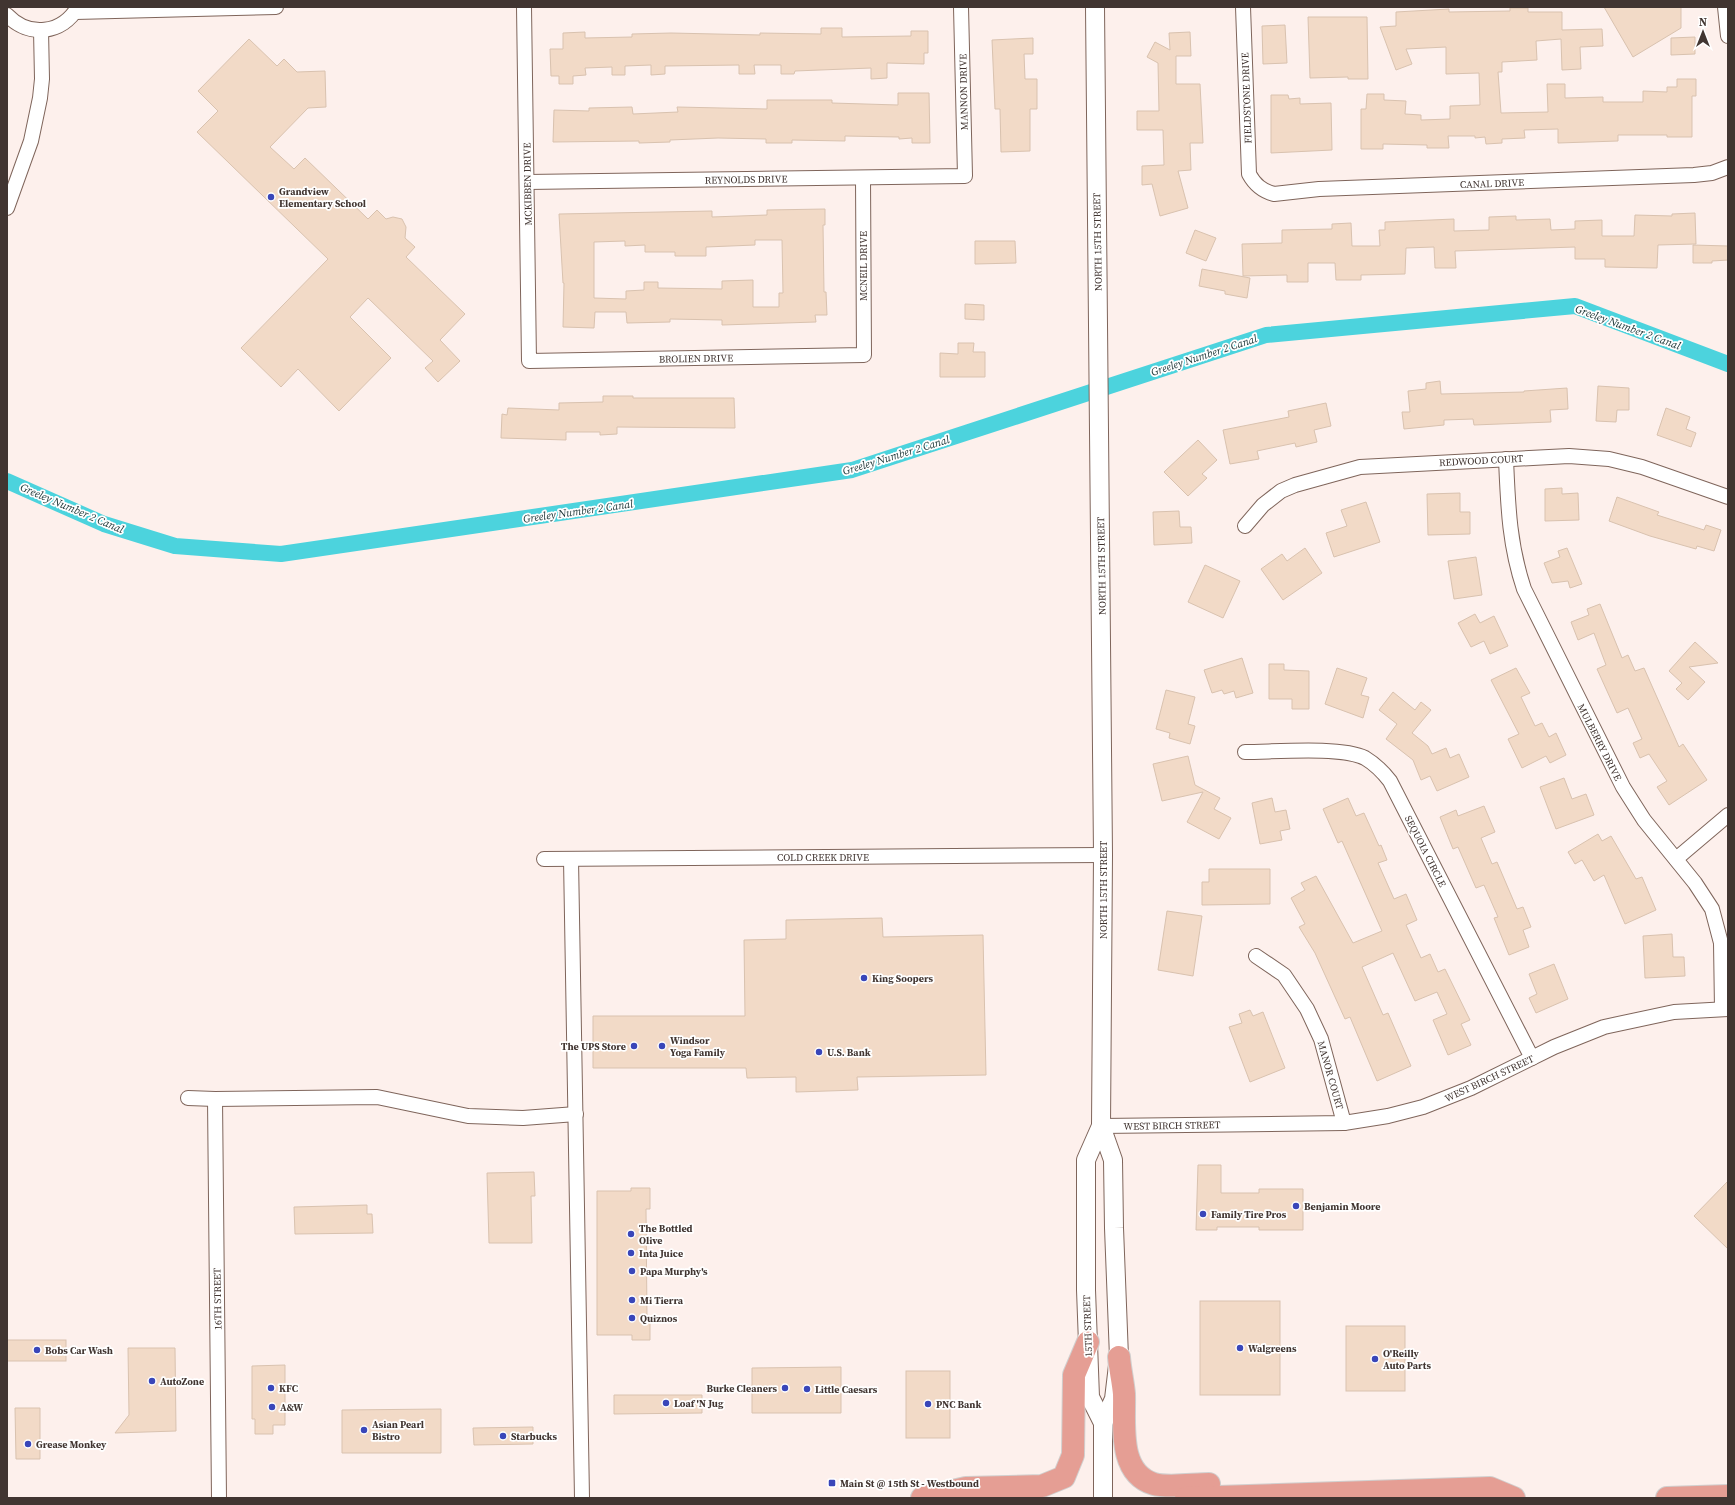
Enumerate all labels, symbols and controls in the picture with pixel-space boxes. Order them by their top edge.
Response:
north arrow [1683,12,1723,52]
text: N [1699,15,1707,30]
street label: FIELDSTONE DRIVE [1238,52,1255,144]
street label: MANNON DRIVE [956,54,971,130]
street label: MCKIBBEN DRIVE [520,142,535,226]
street label: REYNOLDS DRIVE [704,172,788,187]
street label: CANAL DRIVE [1460,176,1524,191]
place label: Grandview Elementary School [279,185,366,210]
marker: Grandview Elementary School [266,192,276,202]
street label: NORTH 15TH STREET [1090,193,1105,291]
street label: MCNEIL DRIVE [857,231,870,301]
water label: Greeley Number 2 Canal [1573,301,1683,354]
water label: Greeley Number 2 Canal [1149,331,1260,380]
street label: BROLIEN DRIVE [659,351,733,366]
water label: Greeley Number 2 Canal [841,432,952,479]
street label: REDWOOD COURT [1439,452,1523,469]
water label: Greeley Number 2 Canal [18,480,127,537]
water label: Greeley Number 2 Canal [522,496,635,527]
street label: NORTH 15TH STREET [1094,517,1109,615]
street label: MULBERRY DRIVE [1575,702,1625,783]
street label: SEQUOIA CIRCLE [1402,813,1449,889]
street label: NORTH 15TH STREET [1097,841,1110,939]
street label: COLD CREEK DRIVE [777,851,869,864]
place label: King Soopers [872,972,933,985]
marker: King Soopers [859,973,869,983]
place label: Windsor Yoga Family [670,1034,726,1059]
street label: MANOR COURT [1315,1039,1347,1111]
place label: The UPS Store [561,1040,626,1053]
marker: The UPS Store [629,1041,639,1051]
marker: Windsor Yoga Family [657,1041,667,1051]
place label: U.S. Bank [827,1046,871,1059]
marker: U.S. Bank [814,1047,824,1057]
street label: WEST BIRCH STREET [1442,1052,1536,1105]
street label: WEST BIRCH STREET [1123,1118,1221,1133]
place label: Benjamin Moore [1304,1200,1381,1213]
marker: Benjamin Moore [1291,1201,1301,1211]
place label: Family Tire Pros [1211,1208,1287,1221]
marker: Family Tire Pros [1198,1209,1208,1219]
place label: The Bottled Olive [639,1222,693,1247]
marker: The Bottled Olive [626,1229,636,1239]
place label: Inta Juice [639,1247,683,1260]
marker: Inta Juice [626,1248,636,1258]
place label: Papa Murphy's [640,1265,708,1278]
marker: Papa Murphy's [627,1266,637,1276]
street label: 16TH STREET [210,1268,225,1330]
place label: Mi Tierra [640,1294,684,1307]
marker: Mi Tierra [627,1295,637,1305]
street label: 15TH STREET [1080,1295,1095,1357]
place label: Quiznos [640,1312,678,1325]
marker: Quiznos [627,1313,637,1323]
place label: Walgreens [1248,1342,1297,1355]
marker: Walgreens [1235,1343,1245,1353]
place label: Bobs Car Wash [45,1344,113,1357]
marker: Bobs Car Wash [32,1345,42,1355]
place label: O'Reilly Auto Parts [1383,1347,1431,1372]
marker: O'Reilly Auto Parts [1370,1354,1380,1364]
place label: AutoZone [160,1375,204,1388]
marker: AutoZone [147,1376,157,1386]
place label: KFC [279,1382,298,1395]
place label: Burke Cleaners [707,1382,777,1395]
marker: KFC [266,1383,276,1393]
marker: Burke Cleaners [780,1383,790,1393]
place label: Little Caesars [815,1383,878,1396]
marker: Little Caesars [802,1384,812,1394]
place label: Loaf 'N Jug [674,1397,724,1410]
marker: Loaf 'N Jug [661,1398,671,1408]
place label: PNC Bank [936,1398,981,1411]
marker: PNC Bank [923,1399,933,1409]
place label: A&W [280,1401,303,1414]
marker: A&W [267,1402,277,1412]
place label: Asian Pearl Bistro [372,1418,424,1443]
marker: Asian Pearl Bistro [359,1425,369,1435]
place label: Starbucks [511,1430,558,1443]
marker: Starbucks [498,1431,508,1441]
place label: Grease Monkey [36,1438,107,1451]
marker: Grease Monkey [23,1439,33,1449]
place label: Main St @ 15th St - Westbound [840,1477,979,1490]
marker: Main St @ 15th St - Westbound [827,1478,837,1488]

